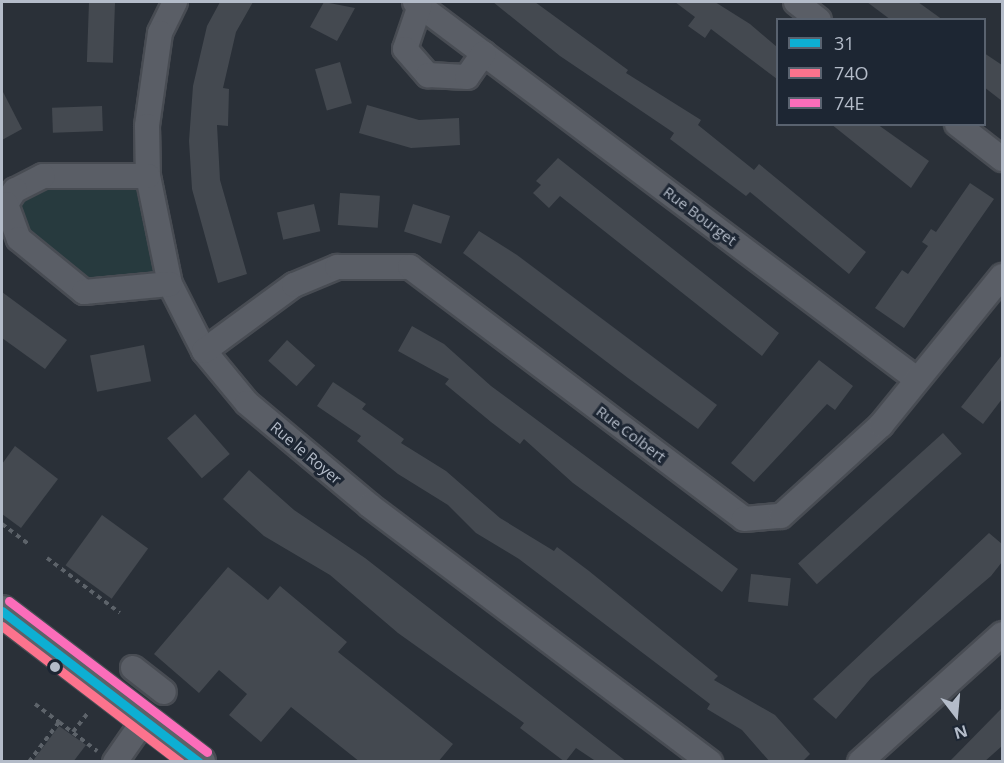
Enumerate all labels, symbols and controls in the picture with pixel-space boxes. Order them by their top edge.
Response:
legend [776,18,986,126]
text: 31 [834,31,855,55]
text: 74O [834,61,869,85]
text: 74E [834,91,865,115]
street label: Rue Bourget [660,183,740,249]
street label: Rue Colbert [593,402,669,466]
street label: Rue le Royer [267,418,345,488]
unlabelled marker [49,661,61,673]
north arrow [926,685,986,745]
text: N [952,720,970,745]

